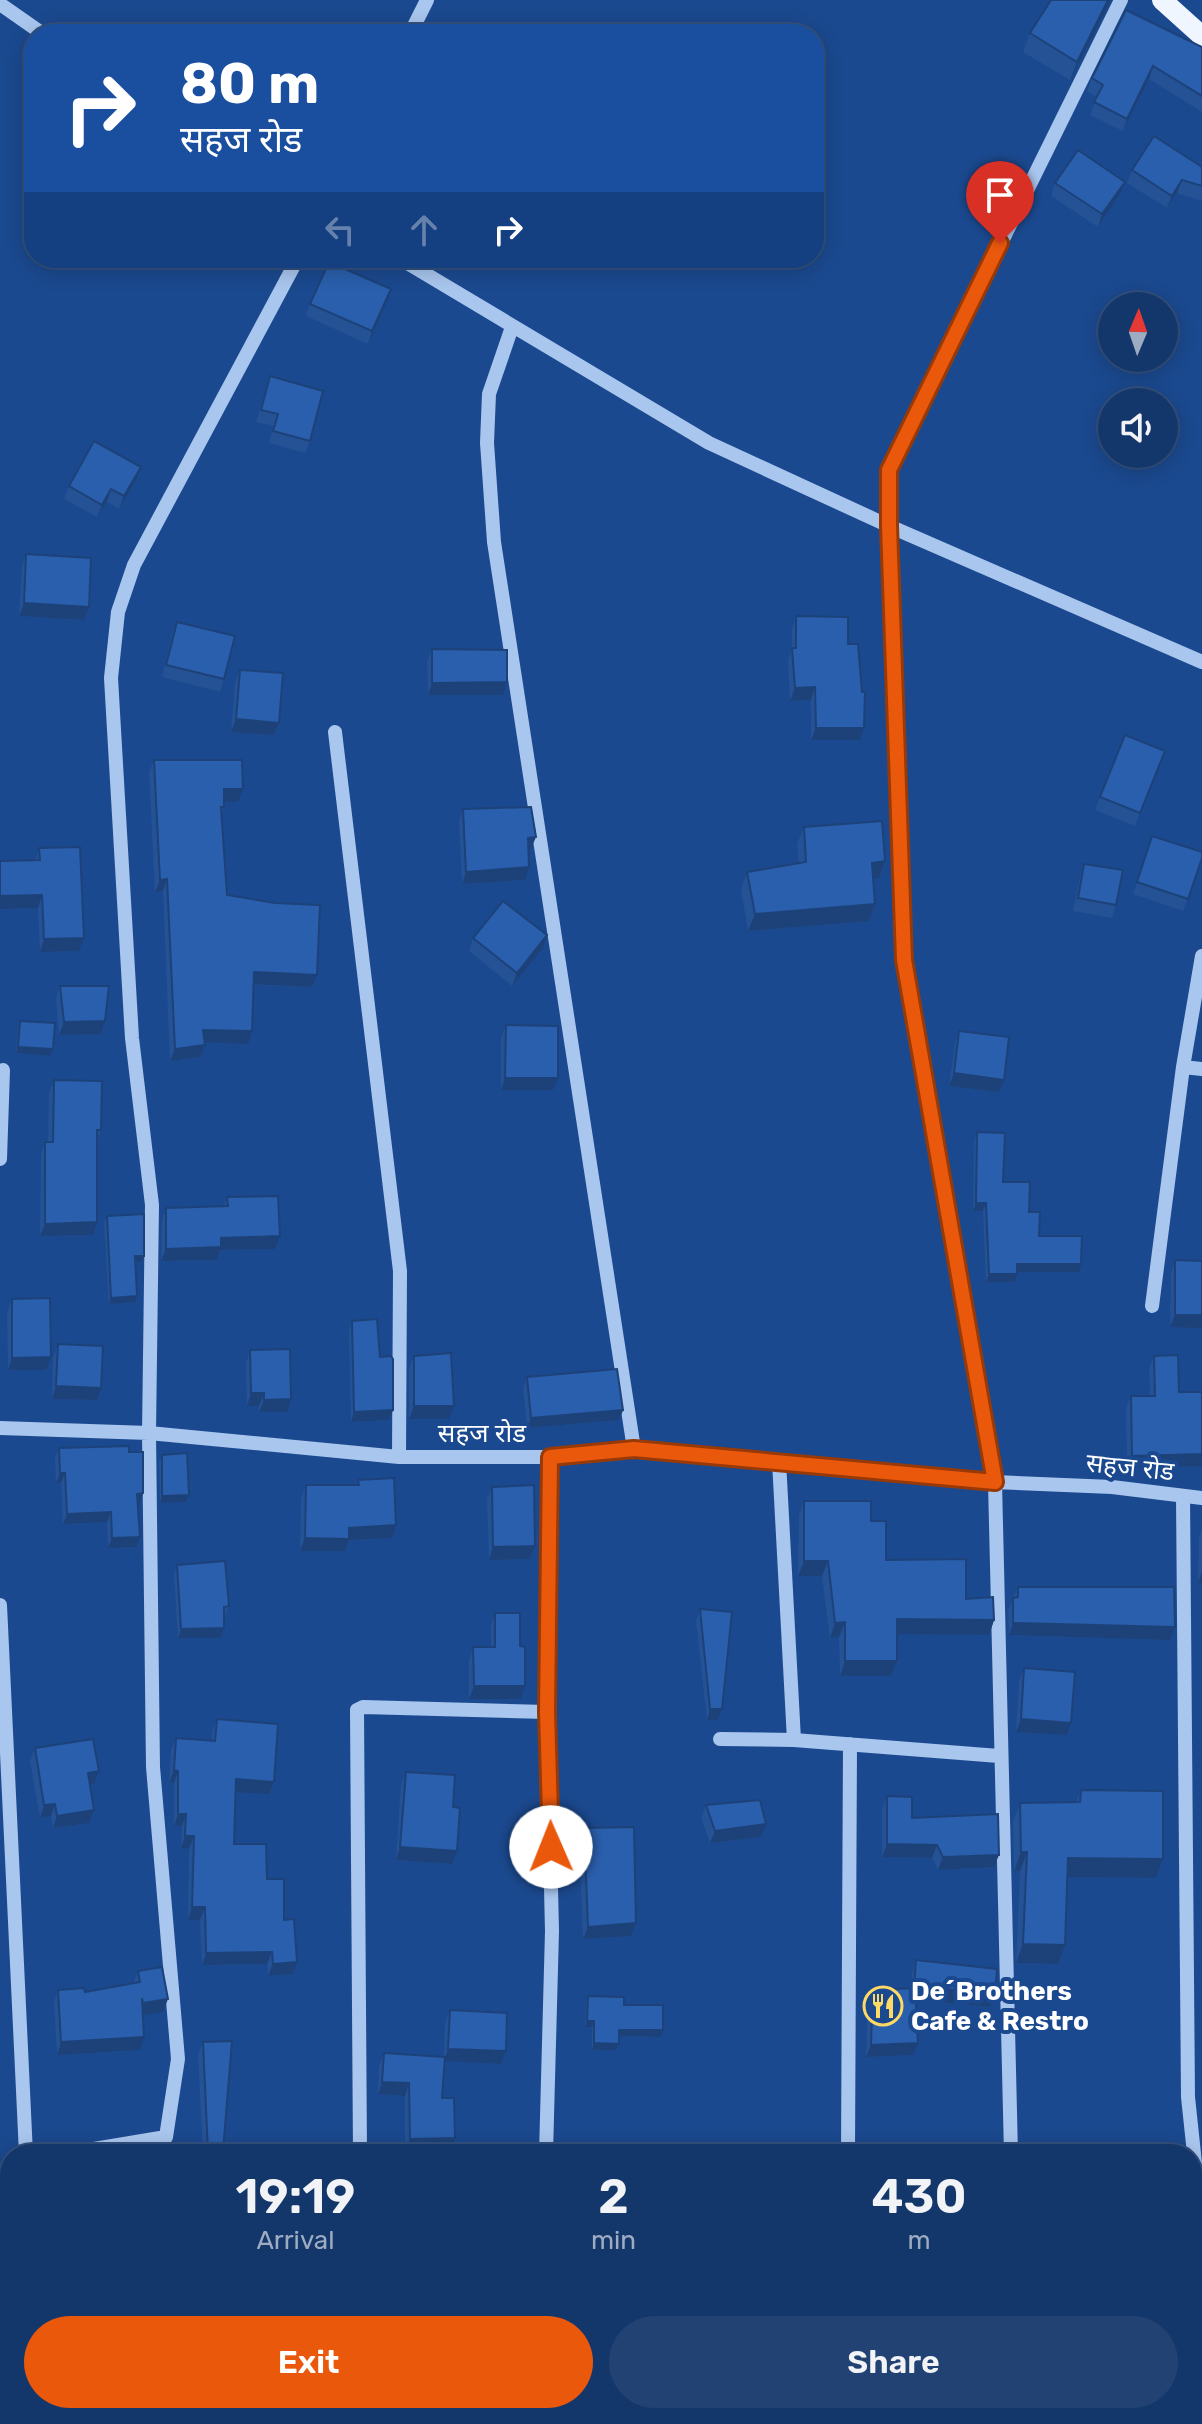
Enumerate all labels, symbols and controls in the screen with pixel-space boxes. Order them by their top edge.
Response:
text: 80 m [180,51,319,117]
icon: right [48,56,152,160]
text: सहज रोड [180,118,302,161]
pin [966,161,1034,243]
icon: arrive [978,173,1022,217]
icon: left [318,208,362,252]
icon: ahead [402,208,446,252]
icon: right [486,208,530,252]
north arrow [1098,292,1178,372]
map controls [1098,292,1178,468]
button: sound [1098,388,1178,468]
street label: सहज रोड [438,1418,527,1449]
street label: सहज रोड [1084,1447,1177,1488]
position arrow [509,1805,593,1889]
place label: De´Brothers Cafe & Restro [911,1976,1089,2037]
restaurant icon: De´Brothers Cafe & Restro [862,1985,904,2027]
text: 19:19 [235,2168,355,2225]
text: 2 [598,2168,629,2225]
text: 430 [872,2168,967,2225]
text: Arrival [256,2225,334,2256]
text: min [591,2225,636,2256]
text: m [907,2225,931,2256]
button: Exit [24,2316,593,2408]
button: Share [609,2316,1178,2408]

